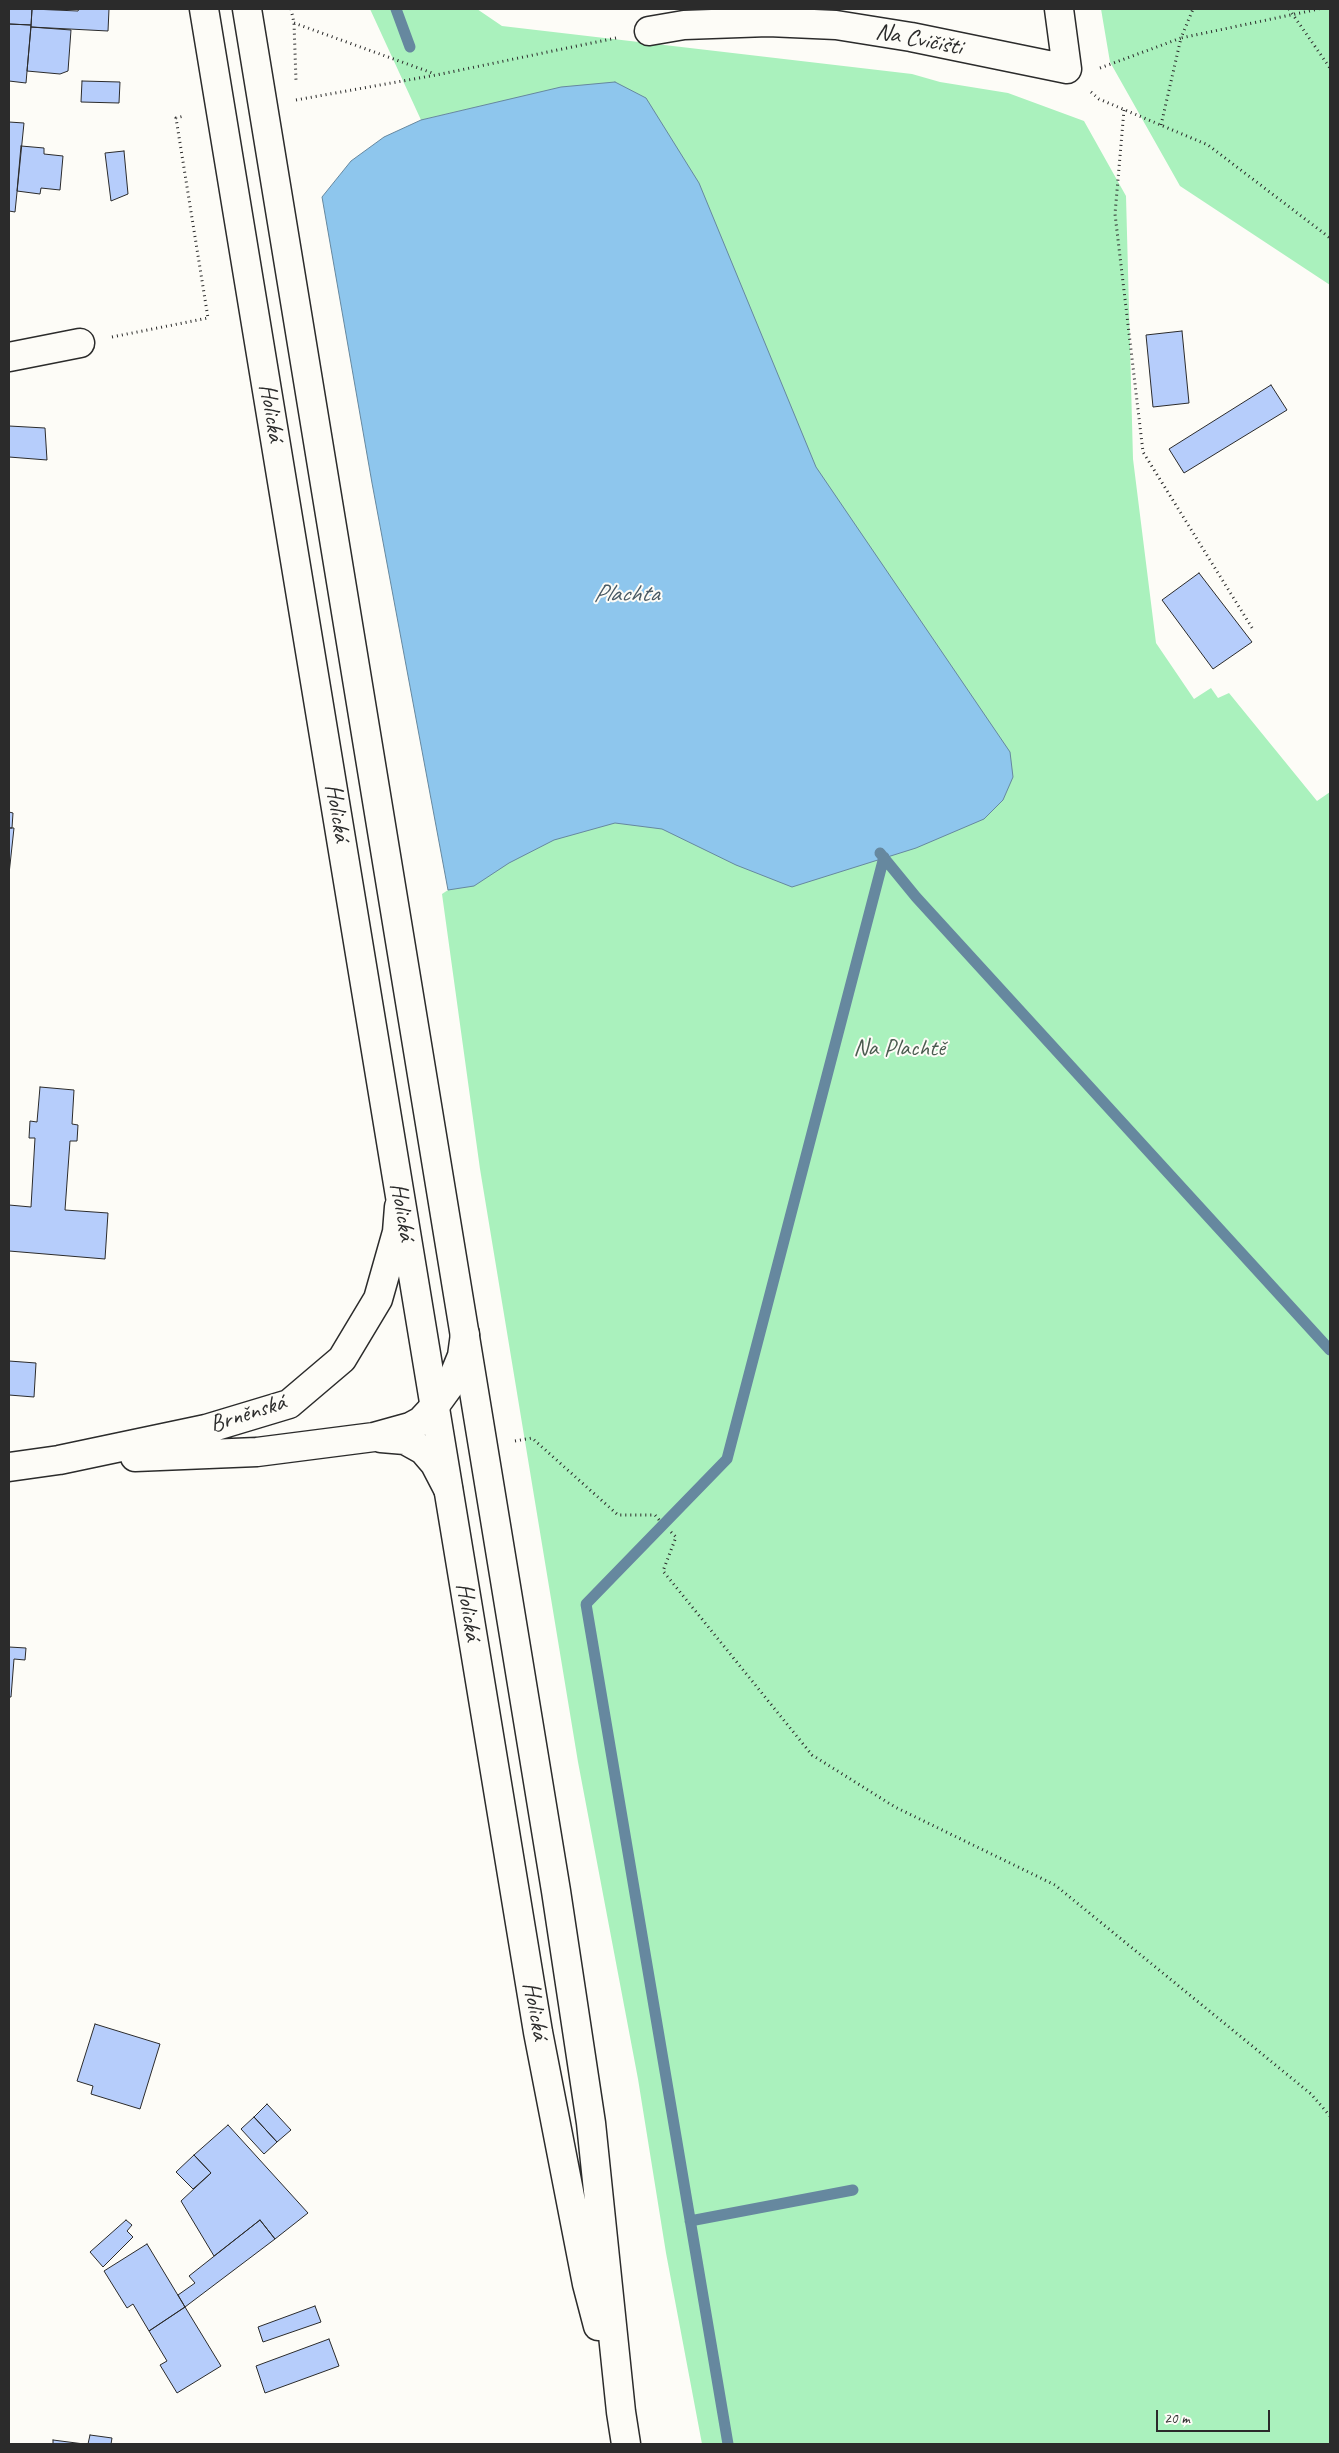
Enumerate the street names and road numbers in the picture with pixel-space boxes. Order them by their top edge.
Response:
street label: Na Cvičišti [873,17,965,63]
street label: Holická [252,382,290,444]
street label: Holická [318,782,356,844]
street label: Holická [383,1181,421,1243]
street label: Brněnská [206,1388,290,1440]
street label: Holická [449,1581,487,1643]
street label: Holická [516,1980,554,2042]

